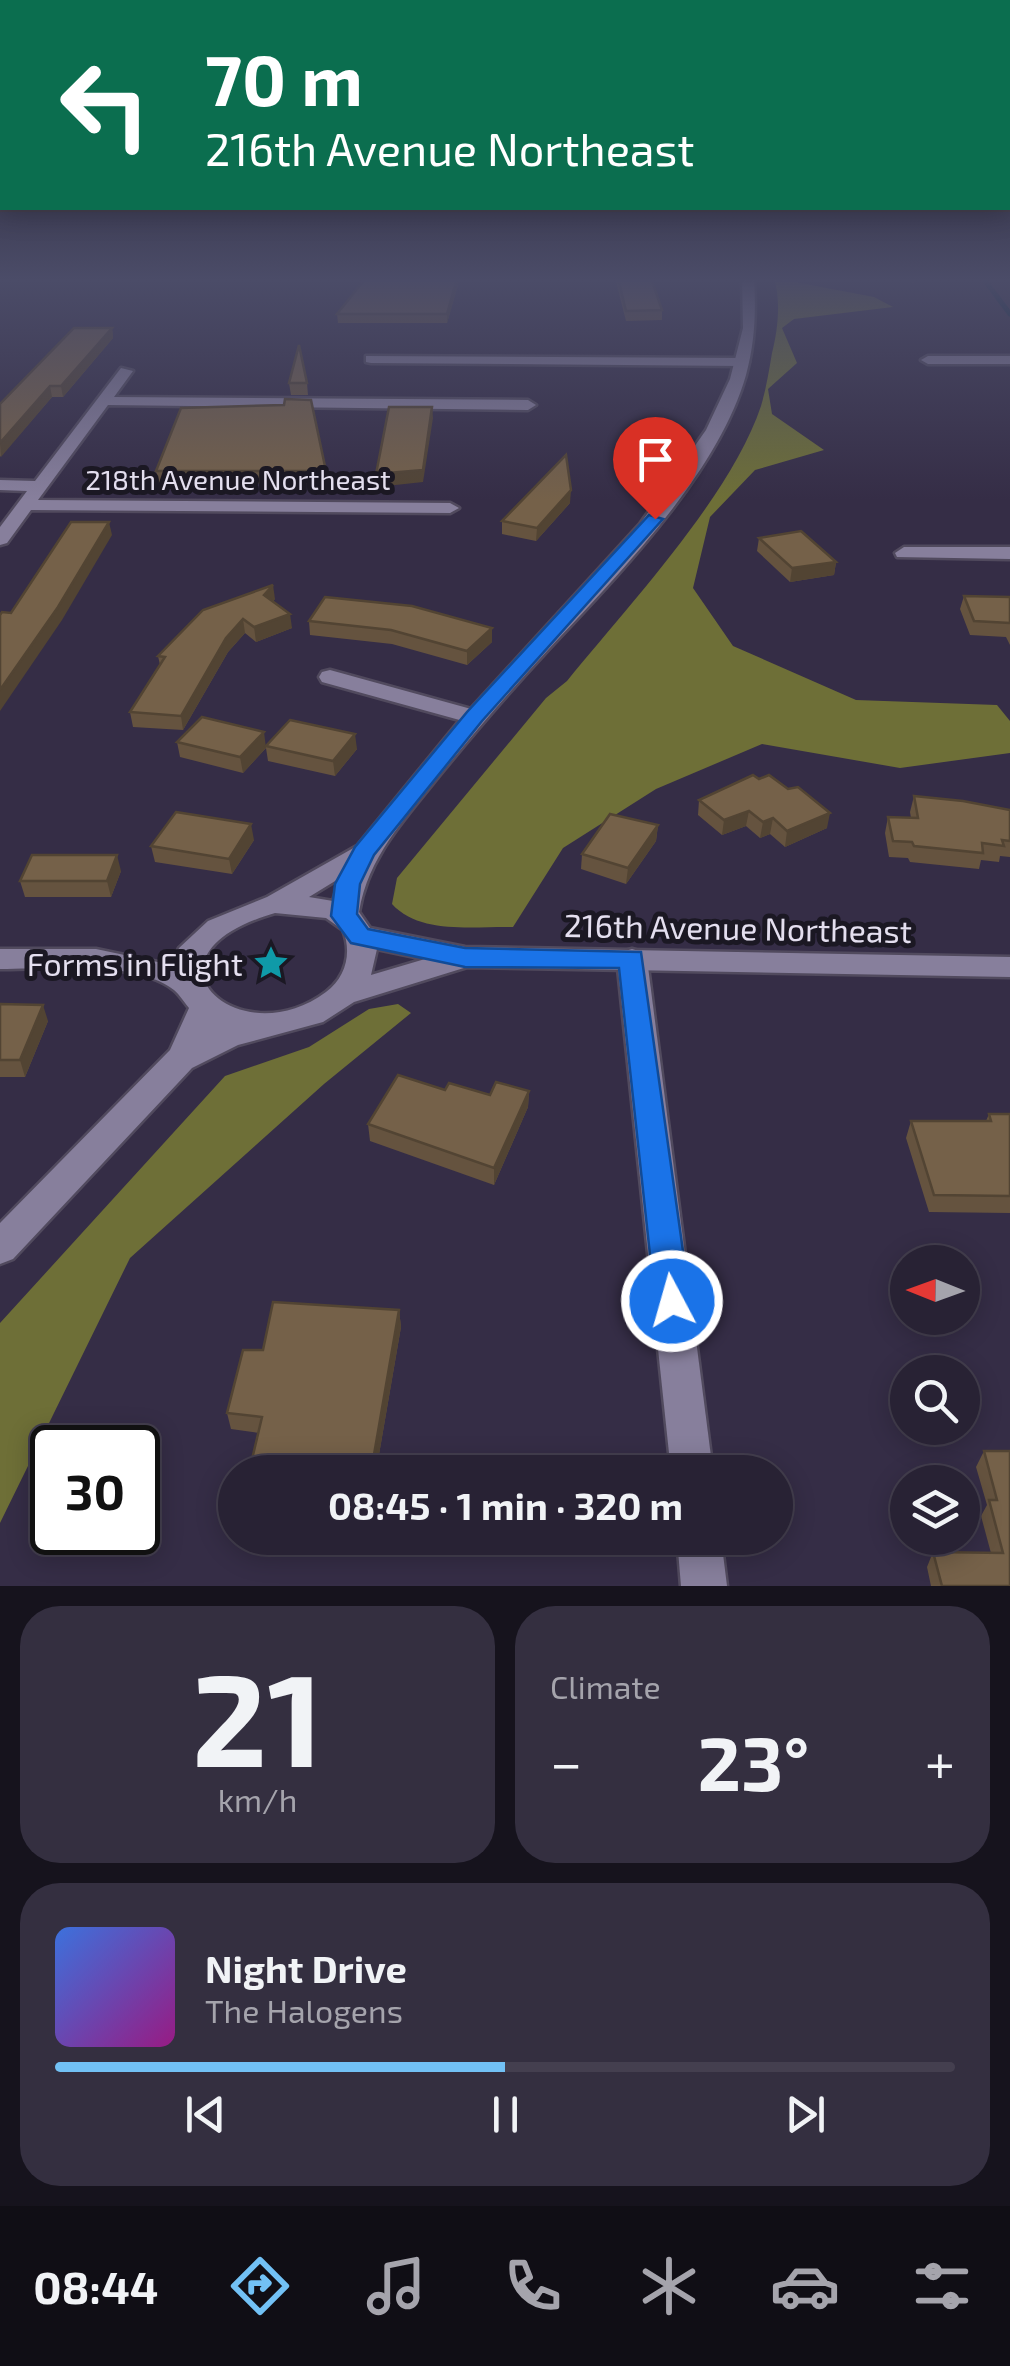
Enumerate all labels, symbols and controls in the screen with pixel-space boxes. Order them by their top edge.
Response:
text: 70 m [205,36,363,120]
icon: left [40,40,170,170]
text: 216th Avenue Northeast [205,121,695,175]
pin [613,417,698,520]
icon: arrive [628,432,683,487]
street label: 218th Avenue Northeast [85,462,391,496]
street label: 216th Avenue Northeast [564,905,912,949]
place label: Forms in Flight [27,944,243,982]
place icon: Forms in Flight [252,944,290,982]
north arrow [890,1245,980,1335]
map controls [890,1245,980,1555]
position arrow [620,1249,724,1353]
button: search [890,1355,980,1445]
speed limit sign: 30 [30,1425,160,1555]
button: layers [890,1465,980,1555]
text: 08:45 · 1 min · 320 m [328,1482,683,1528]
text: 21 [192,1637,323,1793]
text: Climate [550,1667,661,1705]
text: 23° [697,1716,809,1806]
text: − [550,1728,582,1794]
text: + [925,1728,955,1794]
text: km/h [218,1780,297,1818]
text: Night Drive [205,1945,407,1991]
text: The Halogens [205,1991,403,2029]
icon: previous [178,2087,233,2142]
icon: pause [478,2087,533,2142]
icon: next [778,2087,833,2142]
icon: directions [225,2251,295,2321]
icon: music [361,2251,431,2321]
icon: phone [498,2251,568,2321]
icon: climate [634,2251,704,2321]
icon: car [770,2251,840,2321]
icon: filters [907,2251,977,2321]
text: 08:44 [33,2259,159,2313]

